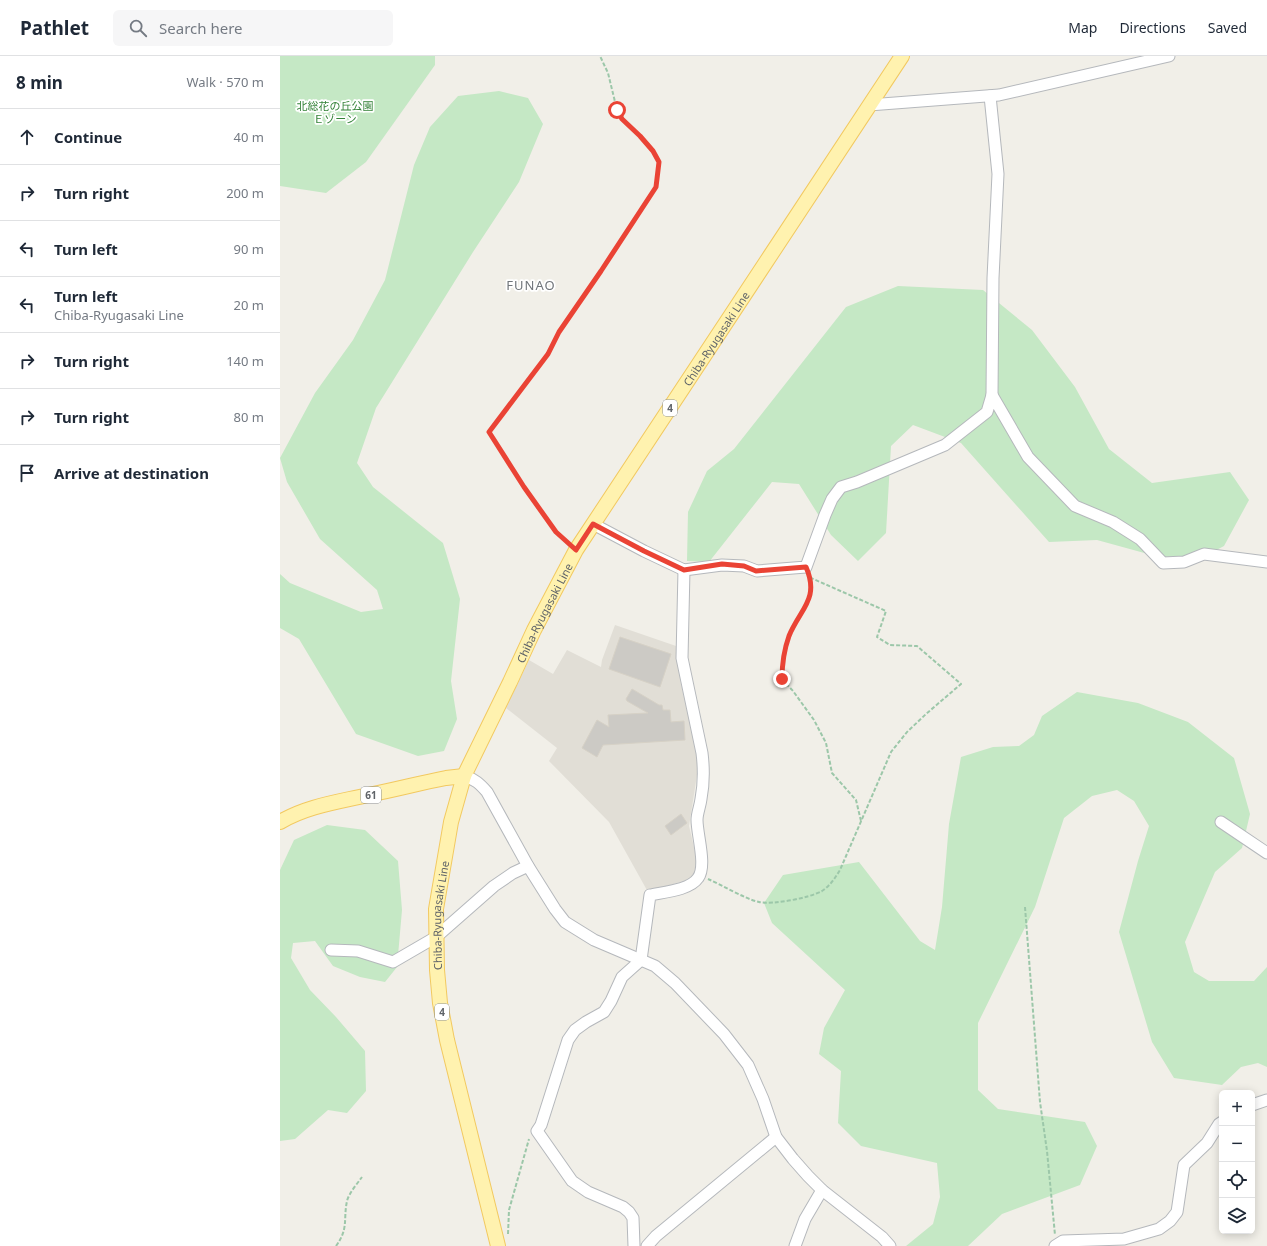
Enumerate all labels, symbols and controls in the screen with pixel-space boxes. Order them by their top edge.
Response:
search box [113,10,393,46]
text: Pathlet [20,15,89,41]
icon: search [127,17,149,39]
text: Search here [159,18,243,38]
text: Map [1068,18,1097,37]
text: Directions [1119,18,1186,37]
text: Saved [1208,18,1247,37]
text: 8 min [16,71,63,94]
text: Walk · 570 m [186,73,264,91]
park label: 北総花の丘公園 Ｅゾーン [297,98,374,126]
route start [608,101,626,119]
icon: ahead [16,126,38,148]
text: Continue [54,127,122,147]
text: 40 m [234,128,264,146]
icon: right [16,182,38,204]
text: Turn right [54,183,129,203]
text: 200 m [226,184,264,202]
icon: left [16,238,38,260]
text: Turn left [54,239,118,259]
text: 90 m [234,240,264,258]
district label: FUNAO [506,276,556,294]
text: Turn left [54,286,118,306]
street label: Chiba-Ryugasaki Line [679,288,752,388]
icon: left [16,294,38,316]
text: 20 m [234,296,264,314]
text: Chiba-Ryugasaki Line [54,306,184,324]
icon: right [16,350,38,372]
text: Turn right [54,351,129,371]
text: 140 m [226,352,264,370]
road number: 4 [663,400,677,416]
icon: right [16,406,38,428]
text: Turn right [54,407,129,427]
text: 80 m [234,408,264,426]
icon: arrive [16,462,38,484]
text: Arrive at destination [54,463,209,483]
street label: Chiba-Ryugasaki Line [513,560,575,665]
route end [773,670,791,688]
road number: 61 [361,787,381,803]
street label: Chiba-Ryugasaki Line [428,859,452,970]
road number: 4 [435,1004,449,1020]
map controls [1219,1090,1255,1234]
button: + [1219,1090,1255,1126]
button: − [1219,1126,1255,1162]
button: locate [1219,1162,1255,1198]
button: layers [1219,1198,1255,1234]

